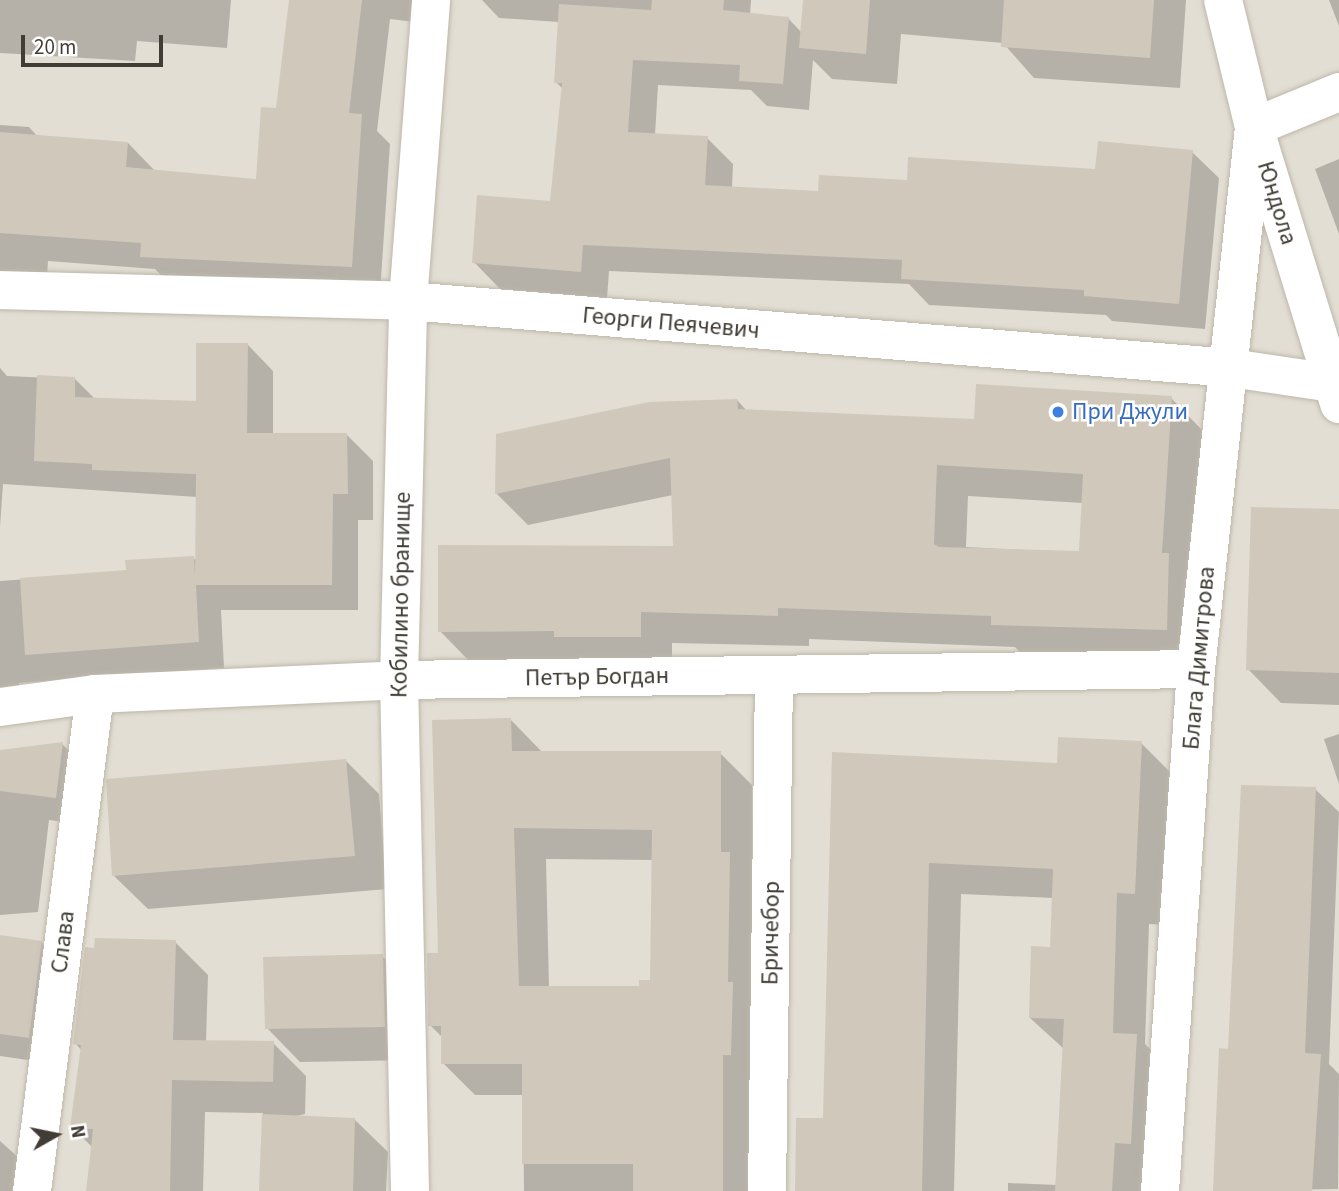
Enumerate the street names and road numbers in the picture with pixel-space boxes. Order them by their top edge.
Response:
street label: Юндола [1251,158,1303,248]
street label: Георги Пеячевич [581,301,761,345]
street label: Кобилино бранище [385,492,417,698]
street label: Блага Димитрова [1177,565,1221,751]
street label: Петър Богдан [525,661,669,693]
street label: Бричебор [756,881,786,985]
street label: Слава [45,909,81,975]

